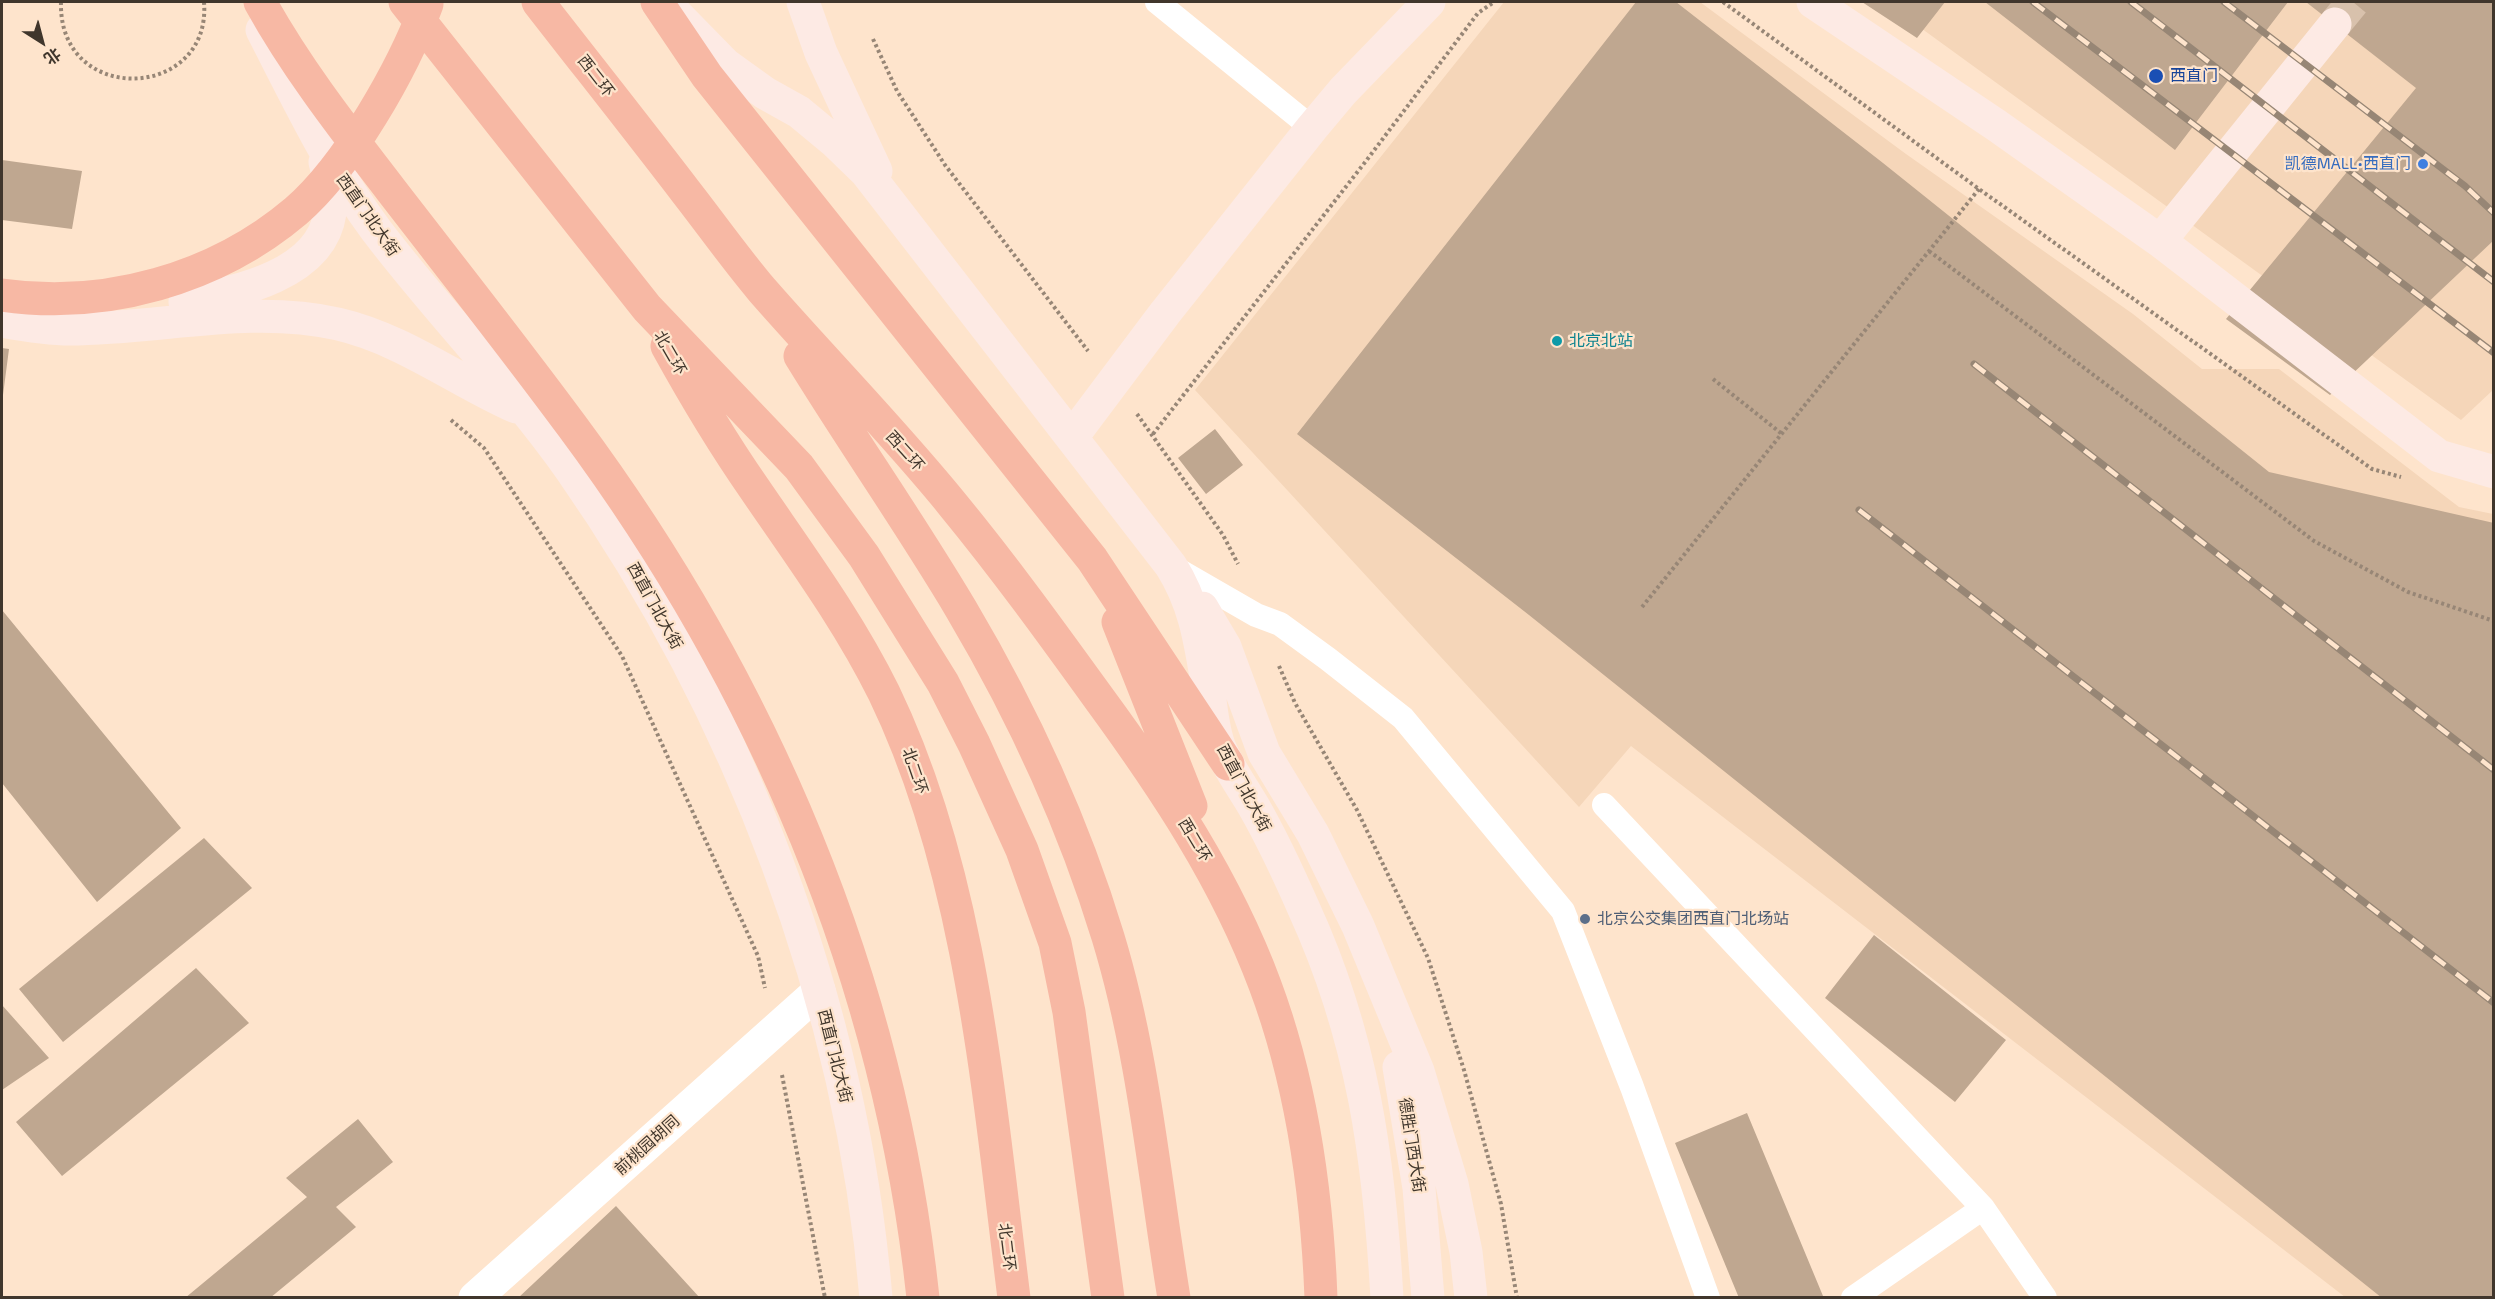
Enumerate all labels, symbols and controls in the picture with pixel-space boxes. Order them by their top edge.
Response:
north arrow [12,12,72,72]
text: 北 [41,45,65,69]
street label: 西二环 [574,51,618,101]
place label: 西直门 [2170,66,2218,86]
marker: 西直门 [2147,67,2165,85]
place label: 凯德MALL•西直门 [2285,154,2411,174]
marker: 凯德MALL•西直门 [2416,157,2430,171]
street label: 西直门北大街 [333,170,403,260]
street label: 北二环 [650,327,690,379]
place label: 北京北站 [1569,331,1633,351]
marker: 北京北站 [1550,334,1564,348]
street label: 西二环 [882,427,928,475]
street label: 西直门北大街 [623,559,687,653]
street label: 西直门北大街 [1213,741,1275,835]
street label: 北二环 [898,745,932,797]
street label: 西二环 [1174,814,1216,866]
place label: 北京公交集团西直门北场站 [1597,909,1789,929]
marker: 北京公交集团西直门北场站 [1578,912,1592,926]
street label: 西直门北大街 [814,1007,856,1105]
street label: 德胜门西大街 [1395,1096,1429,1194]
street label: 前桃园胡同 [611,1111,683,1179]
street label: 北二环 [995,1222,1019,1272]

